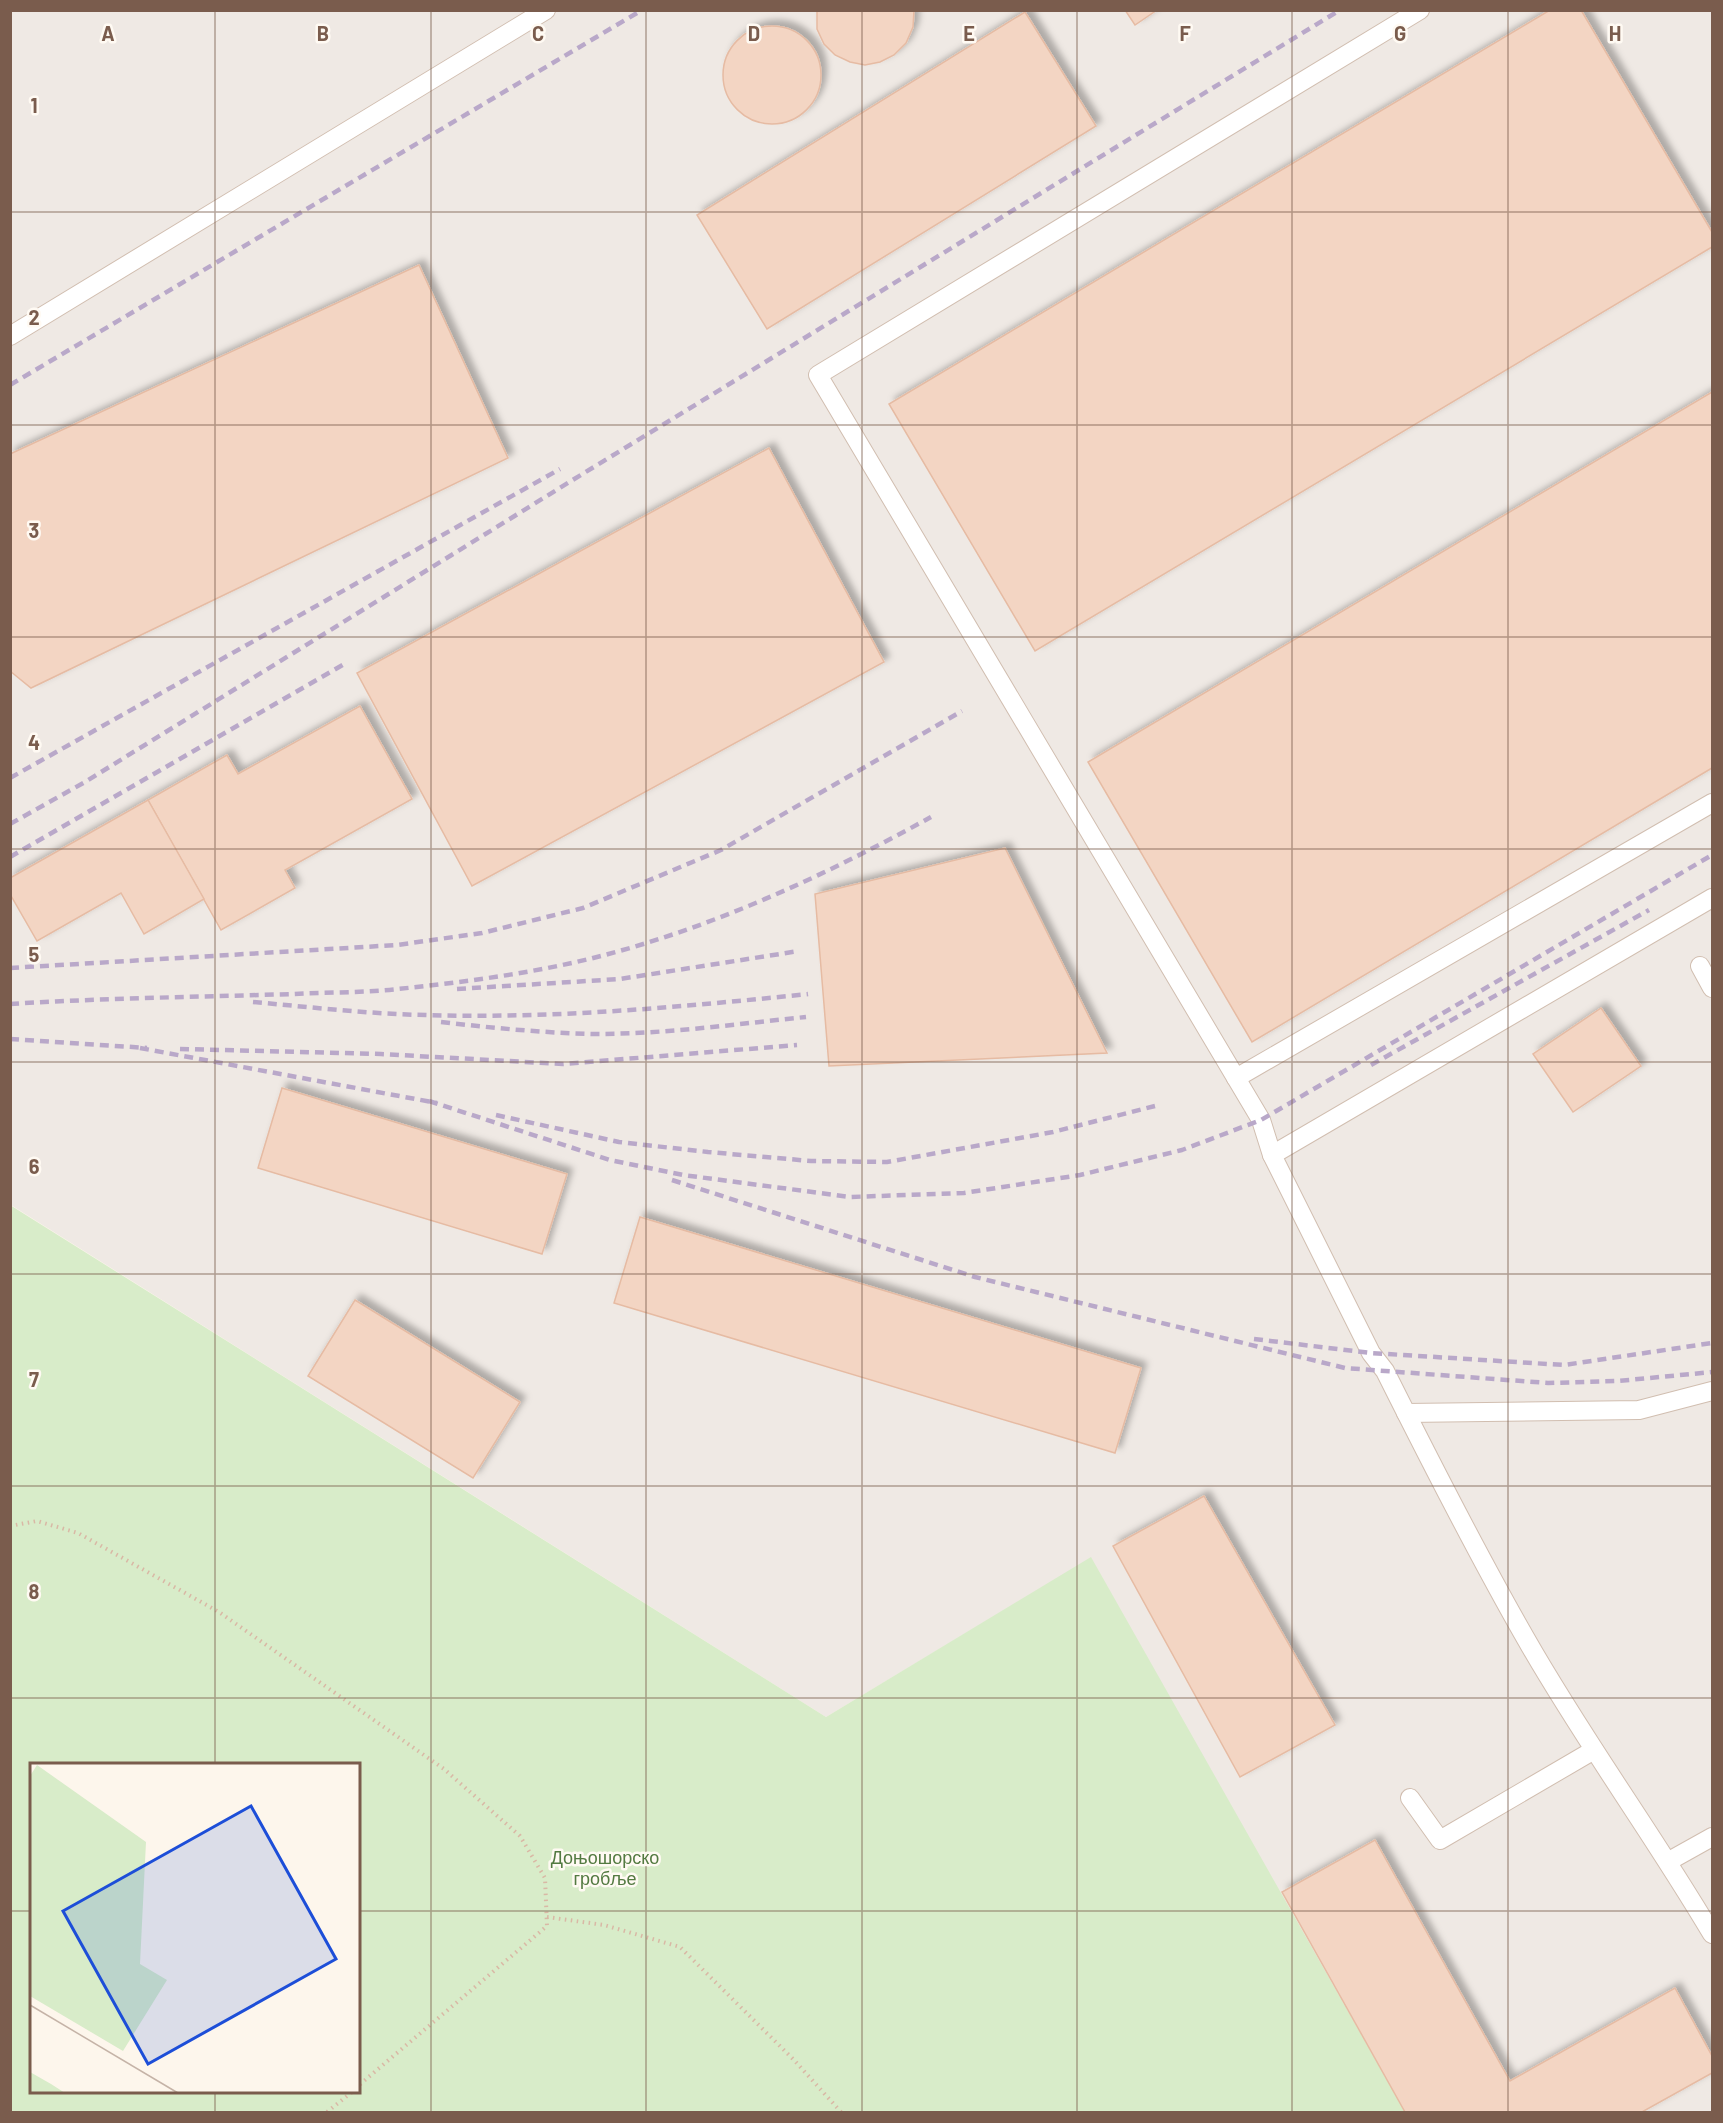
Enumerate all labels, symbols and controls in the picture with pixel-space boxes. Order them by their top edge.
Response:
text: A [101,21,115,45]
text: B [317,21,329,45]
text: C [532,21,544,45]
text: D [748,21,760,45]
text: E [963,21,975,45]
text: F [1179,21,1191,45]
text: G [1394,21,1406,45]
text: H [1609,21,1621,45]
text: 1 [30,93,38,117]
text: 2 [28,305,40,329]
text: 3 [29,518,39,542]
text: 4 [28,730,40,754]
text: 5 [29,942,40,966]
text: 6 [29,1154,40,1178]
text: 7 [29,1367,39,1391]
text: 8 [29,1579,40,1603]
inset map [30,1763,360,2093]
park label: Доњошорско гробље [551,1846,659,1889]

